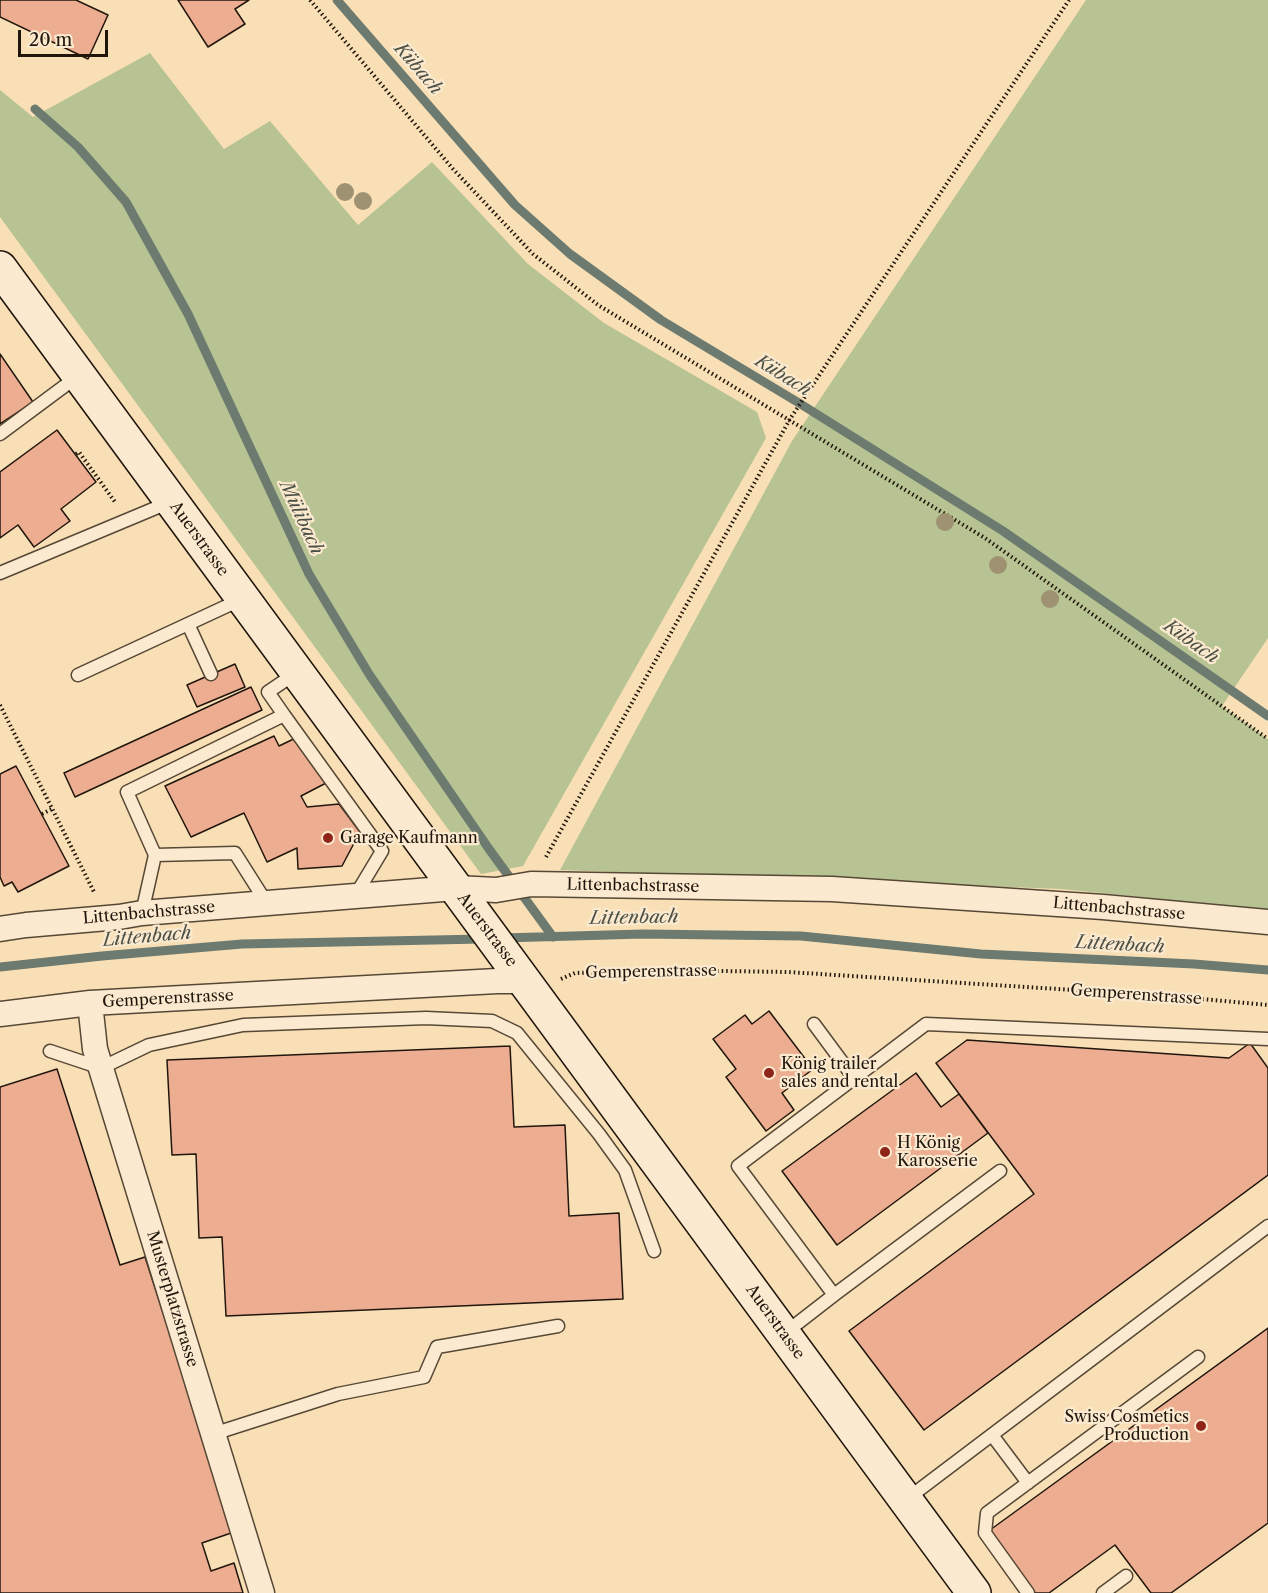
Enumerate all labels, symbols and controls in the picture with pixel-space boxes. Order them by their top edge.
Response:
scale bar [21,18,111,56]
text: 20 m [29,29,72,51]
water label: Kübach [390,39,446,99]
water label: Kübach [751,350,815,402]
water label: Mülibach [275,478,327,558]
street label: Auerstrasse [165,498,233,580]
water label: Kübach [1160,615,1222,669]
place label: Garage Kaufmann [340,828,478,848]
marker: Garage Kaufmann [321,831,335,845]
street label: Littenbachstrasse [567,875,699,897]
street label: Auerstrasse [453,889,521,971]
street label: Littenbachstrasse [1052,894,1186,924]
street label: Littenbachstrasse [82,898,216,928]
water label: Littenbach [589,906,679,930]
water label: Littenbach [102,922,192,952]
water label: Littenbach [1075,932,1165,958]
street label: Gemperenstrasse [585,961,717,983]
street label: Gemperenstrasse [1070,981,1202,1009]
street label: Gemperenstrasse [102,986,234,1012]
place label: König trailer sales and rental [781,1054,898,1092]
marker: König trailer sales and rental [762,1066,776,1080]
place label: H König Karosserie [897,1133,978,1171]
marker: H König Karosserie [878,1145,892,1159]
street label: Musterplatzstrasse [142,1229,202,1369]
street label: Auerstrasse [741,1281,809,1363]
place label: Swiss Cosmetics Production [1064,1407,1189,1445]
marker: Swiss Cosmetics Production [1194,1419,1208,1433]

